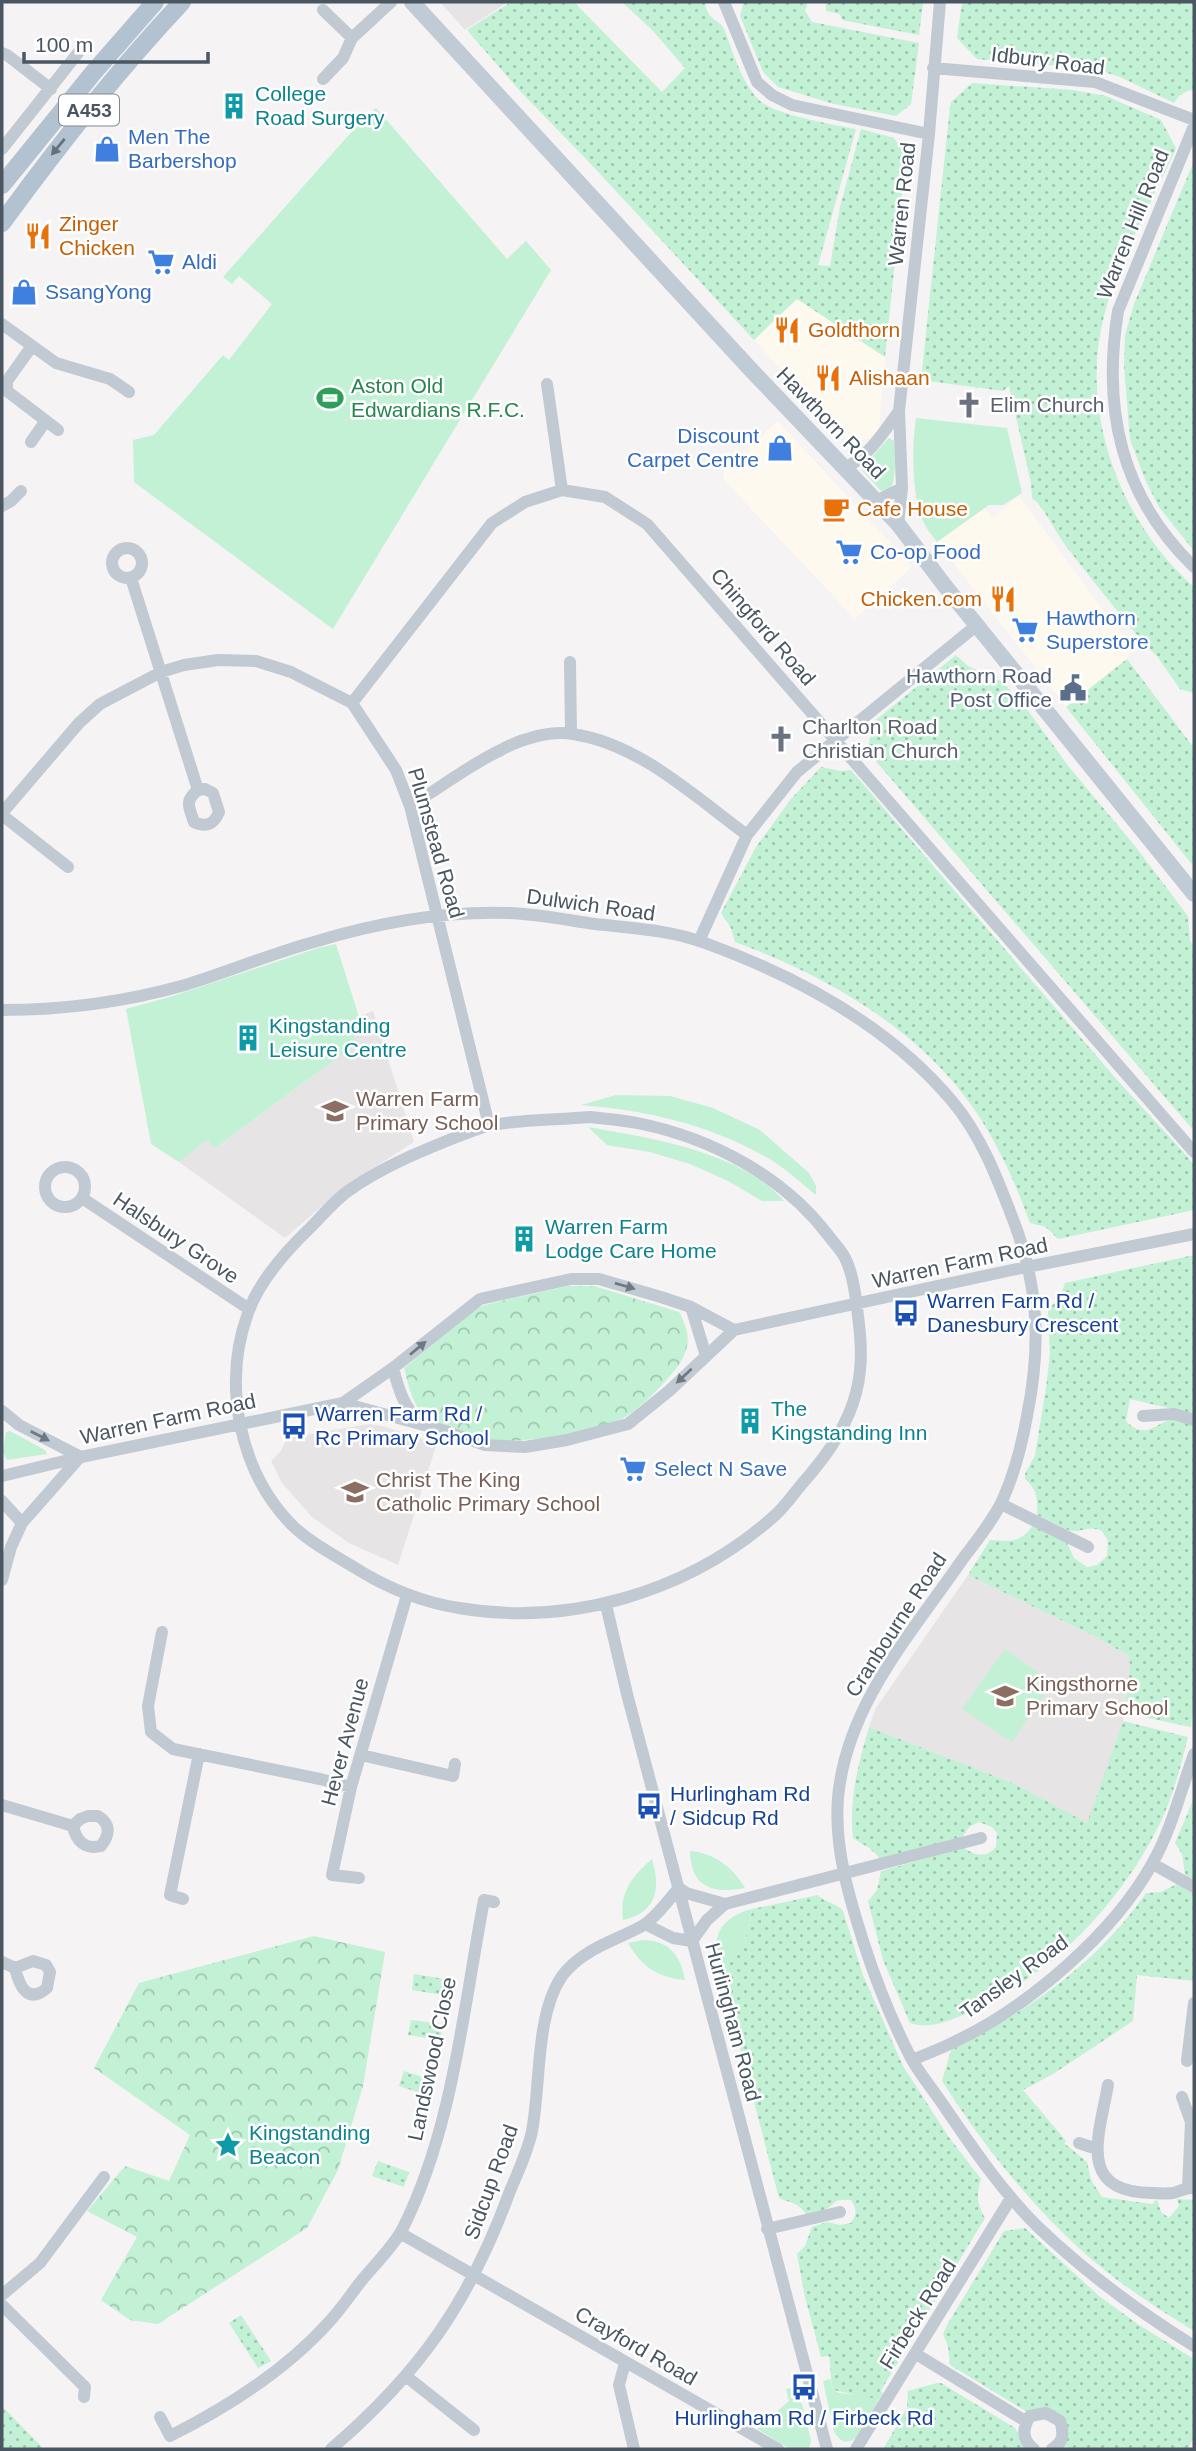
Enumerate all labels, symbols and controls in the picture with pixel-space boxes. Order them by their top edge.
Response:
scale bar [24,21,208,65]
text: 100 m [35,33,93,56]
street label: Idbury Road [990,42,1106,79]
place label: College Road Surgery [255,82,385,129]
building icon: College Road Surgery [219,91,249,121]
road number: A453 [59,94,119,125]
place label: Men The Barbershop [128,125,237,172]
shop icon: Men The Barbershop [92,134,122,164]
one-way arrow [51,138,66,156]
street label: Warren Road [884,141,919,267]
street label: Warren Hill Road [1092,146,1173,302]
place label: Zinger Chicken [59,212,135,259]
restaurant icon: Zinger Chicken [23,221,53,251]
supermarket icon: Aldi [146,247,176,277]
place label: Aldi [182,250,217,273]
shop icon: SsangYong [9,277,39,307]
place label: SsangYong [45,280,152,303]
restaurant icon: Goldthorn [772,315,802,345]
place label: Goldthorn [808,318,900,341]
street label: Hawthorn Road [772,362,890,483]
restaurant icon: Alishaan [813,363,843,393]
place label: Alishaan [849,366,930,389]
place label: Aston Old Edwardians R.F.C. [351,374,525,421]
sports icon: Aston Old Edwardians R.F.C. [315,383,345,413]
church icon: Elim Church [954,390,984,420]
place label: Elim Church [990,393,1104,416]
place label: Discount Carpet Centre [627,424,759,471]
shop icon: Discount Carpet Centre [765,433,795,463]
cafe icon: Cafe House [821,494,851,524]
place label: Cafe House [857,497,968,520]
supermarket icon: Co-op Food [834,537,864,567]
place label: Co-op Food [870,540,981,563]
street label: Chingford Road [706,564,820,690]
restaurant icon: Chicken.com [988,584,1018,614]
place label: Chicken.com [861,587,982,610]
place label: Hawthorn Superstore [1046,606,1149,653]
supermarket icon: Hawthorn Superstore [1010,615,1040,645]
place label: Hawthorn Road Post Office [906,664,1052,711]
public building icon: Hawthorn Road Post Office [1058,673,1088,703]
place label: Charlton Road Christian Church [802,715,958,762]
church icon: Charlton Road Christian Church [766,724,796,754]
street label: Plumstead Road [404,765,469,921]
street label: Dulwich Road [525,884,657,925]
place label: Kingstanding Leisure Centre [269,1014,407,1061]
building icon: Kingstanding Leisure Centre [233,1023,263,1053]
place label: Warren Farm Primary School [356,1087,498,1134]
school or university icon: Warren Farm Primary School [320,1096,350,1126]
street label: Halsbury Grove [109,1187,243,1288]
place label: Warren Farm Lodge Care Home [545,1215,717,1262]
building icon: Warren Farm Lodge Care Home [509,1224,539,1254]
street label: Warren Farm Road [870,1233,1050,1292]
one-way arrow [615,1282,636,1292]
place label: Warren Farm Rd / Danesbury Crescent [927,1289,1119,1336]
bus stop icon: Warren Farm Rd / Danesbury Crescent [891,1298,921,1328]
one-way arrow [409,1340,427,1356]
one-way arrow [676,1368,693,1384]
street label: Warren Farm Road [78,1389,258,1448]
place label: The Kingstanding Inn [771,1397,927,1444]
place label: Warren Farm Rd / Rc Primary School [315,1402,489,1449]
building icon: The Kingstanding Inn [735,1406,765,1436]
bus stop icon: Warren Farm Rd / Rc Primary School [279,1411,309,1441]
one-way arrow [30,1430,50,1441]
supermarket icon: Select N Save [618,1454,648,1484]
place label: Select N Save [654,1457,787,1480]
place label: Christ The King Catholic Primary School [376,1468,600,1515]
school or university icon: Christ The King Catholic Primary School [340,1477,370,1507]
street label: Cranbourne Road [840,1548,951,1701]
place label: Kingsthorne Primary School [1026,1672,1168,1719]
street label: Hever Avenue [316,1675,373,1808]
school or university icon: Kingsthorne Primary School [990,1681,1020,1711]
place label: Hurlingham Rd / Sidcup Rd [670,1782,810,1829]
bus stop icon: Hurlingham Rd / Sidcup Rd [634,1791,664,1821]
street label: Tansley Road [955,1930,1072,2023]
street label: Hurlingham Road [701,1940,766,2104]
street label: Landswood Close [403,1975,460,2143]
place label: Kingstanding Beacon [249,2121,370,2168]
street label: Sidcup Road [459,2121,522,2242]
place icon: Kingstanding Beacon [213,2130,243,2160]
street label: Firbeck Road [875,2255,960,2373]
street label: Crayford Road [571,2301,701,2390]
bus stop icon: Hurlingham Rd / Firbeck Rd [789,2372,819,2402]
place label: Hurlingham Rd / Firbeck Rd [674,2406,934,2429]

